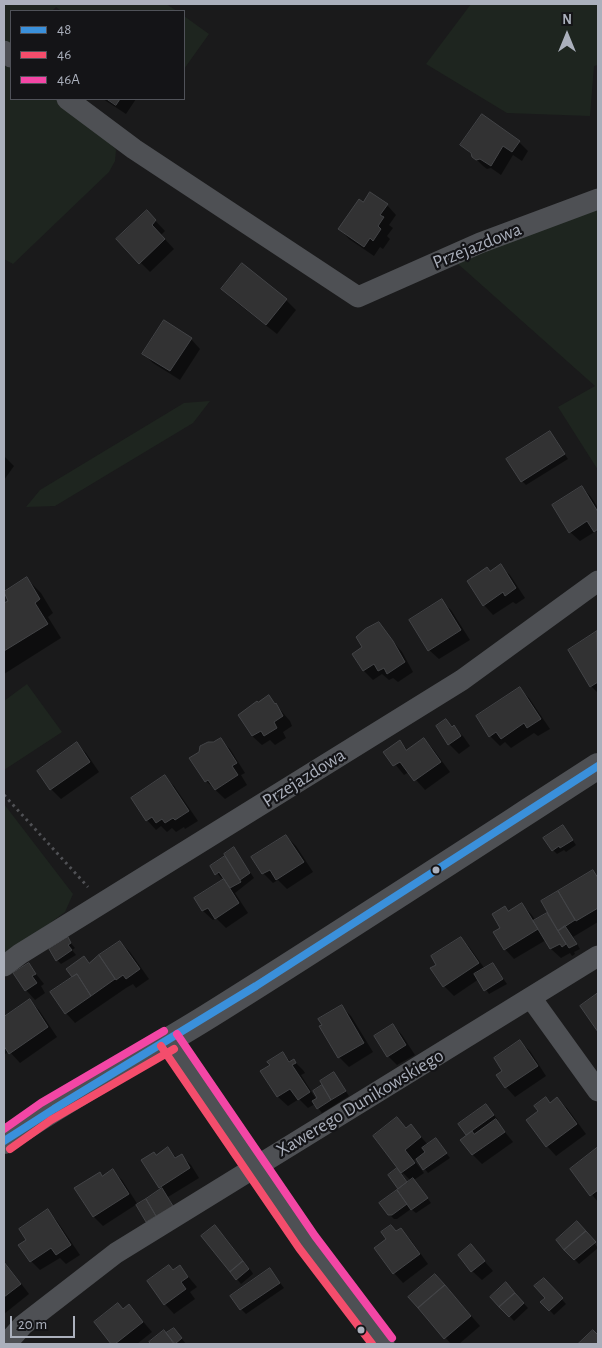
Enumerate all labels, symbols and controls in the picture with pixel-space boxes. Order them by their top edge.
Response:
legend [10,10,185,100]
north arrow [542,10,592,60]
text: N [562,13,572,27]
text: 48 [57,22,71,37]
text: 46 [57,47,71,62]
text: 46A [57,72,80,87]
street label: Przejazdowa [429,218,525,274]
street label: Przejazdowa [258,744,350,812]
unlabelled marker [431,865,441,875]
street label: Xawerego Dunikowskiego [272,1044,448,1162]
scale bar [12,1306,78,1338]
text: 20 m [18,1317,47,1332]
unlabelled marker [356,1325,366,1335]

